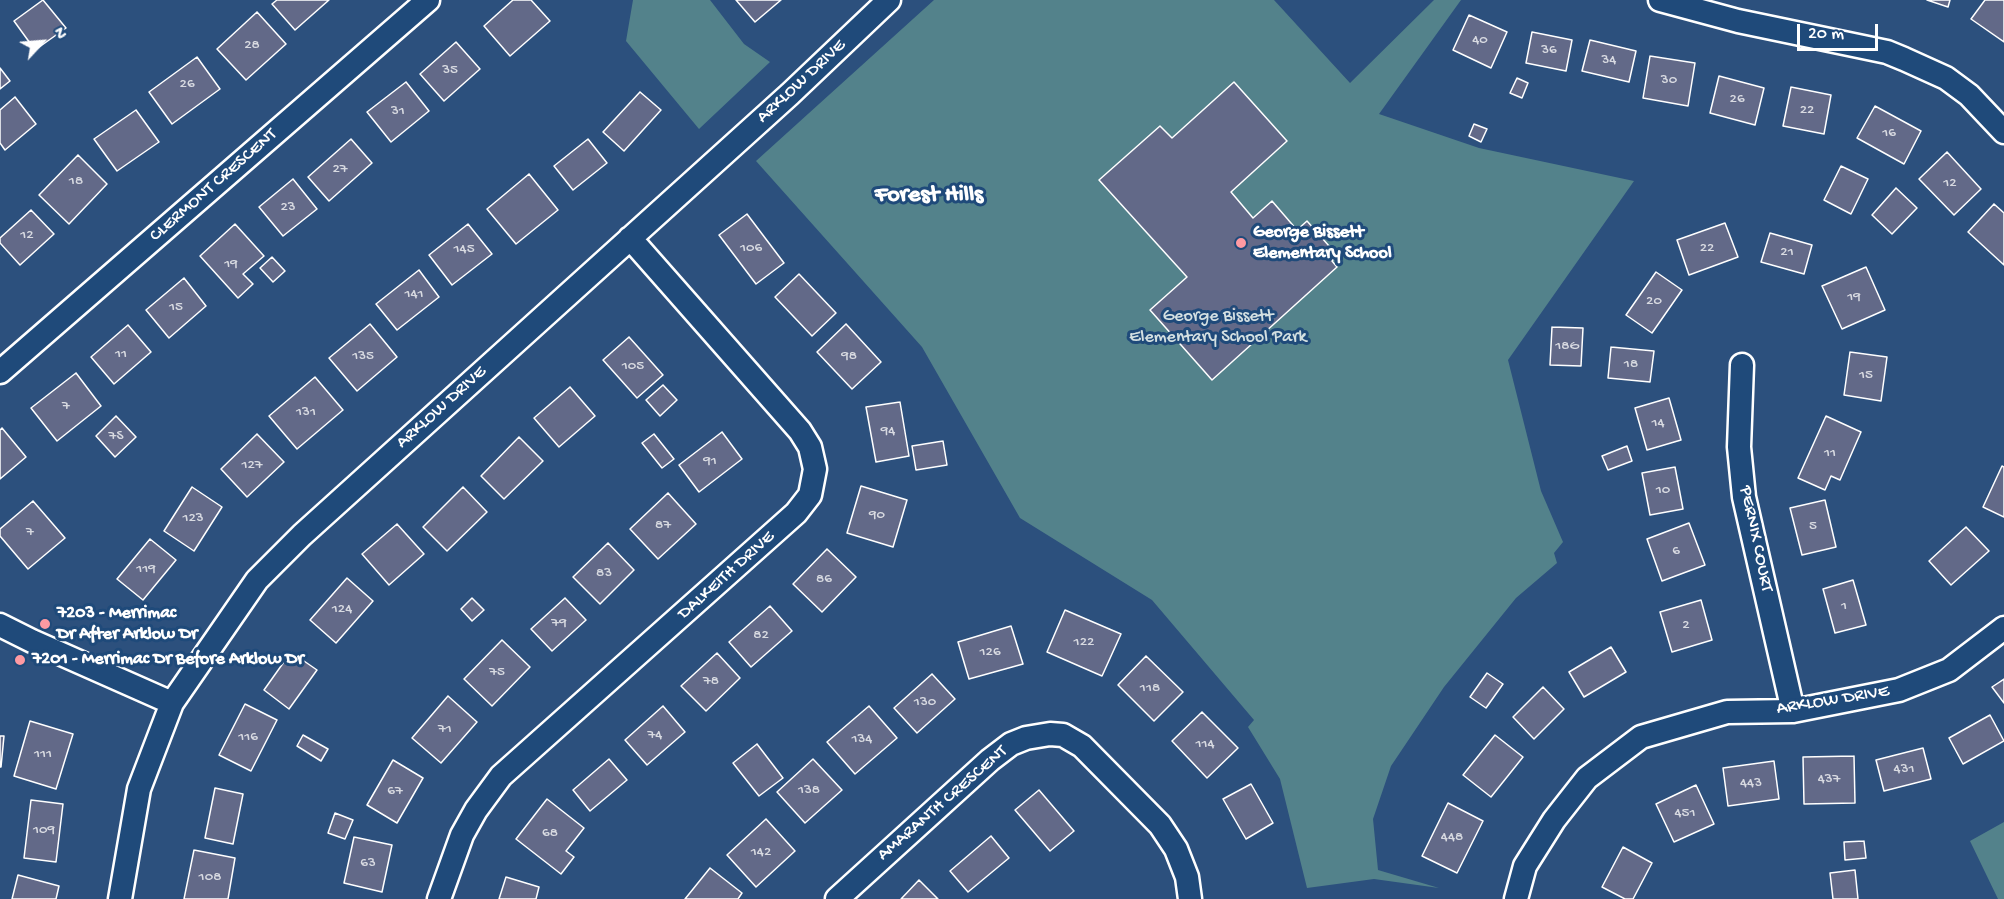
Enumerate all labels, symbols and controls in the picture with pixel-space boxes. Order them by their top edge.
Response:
north arrow [12,12,72,72]
scale bar [1800,12,1881,50]
text: 20 m [1808,24,1844,45]
text: N [48,25,69,43]
house number: 40 [1472,32,1488,50]
street label: ARKLOW DRIVE [753,35,851,129]
house number: 28 [244,37,260,55]
house number: 36 [1541,42,1557,60]
house number: 34 [1602,52,1616,70]
house number: 35 [442,62,458,80]
house number: 30 [1661,72,1677,90]
house number: 26 [180,76,194,94]
house number: 26 [1730,91,1744,109]
house number: 22 [1800,102,1814,120]
house number: 31 [391,103,405,121]
street label: CLERMONT CRESCENT [146,125,282,247]
house number: 16 [1882,125,1896,143]
house number: 27 [332,161,348,179]
house number: 18 [69,173,83,191]
house number: 12 [1943,175,1957,193]
district label: Forest Hills [875,182,983,210]
house number: 23 [280,199,296,217]
place label: George Bissett Elementary School [1253,222,1392,264]
house number: 12 [20,227,34,245]
marker: George Bissett Elementary School [1234,236,1248,250]
house number: 106 [740,240,762,258]
house number: 22 [1700,240,1714,258]
house number: 145 [453,241,475,259]
house number: 21 [1780,244,1794,262]
house number: 19 [224,256,238,274]
house number: 141 [404,286,424,304]
house number: 19 [1847,289,1861,307]
house number: 20 [1646,293,1662,311]
house number: 15 [169,299,183,317]
park label: George Bissett Elementary School Park [1129,306,1307,348]
house number: 18G [1555,338,1579,356]
house number: 11 [115,346,127,364]
house number: 135 [352,348,374,366]
house number: 98 [841,348,857,366]
house number: 18 [1624,356,1638,374]
house number: 105 [622,358,644,376]
street label: ARKLOW DRIVE [393,362,491,454]
house number: 15 [1859,367,1873,385]
house number: 7 [62,398,70,416]
house number: 131 [296,404,316,422]
house number: 14 [1651,415,1665,433]
house number: 94 [881,423,895,441]
house number: 7S [109,428,123,446]
house number: 11 [1824,445,1836,463]
house number: 91 [703,453,717,471]
house number: 127 [241,457,263,475]
house number: 10 [1656,482,1670,500]
street label: PERNIX COURT [1733,484,1777,594]
house number: 90 [869,507,885,525]
house number: 123 [182,510,204,528]
house number: 87 [655,517,671,535]
house number: 5 [1809,518,1817,536]
house number: 7 [26,524,34,542]
street label: DALKEITH DRIVE [674,527,780,625]
house number: 6 [1672,543,1680,561]
house number: 119 [136,561,156,579]
house number: 83 [596,565,612,583]
house number: 86 [816,571,832,589]
house number: 1 [1841,598,1847,616]
house number: 124 [332,601,352,619]
place label: 7203 - Merrimac Dr After Arklow Dr [57,603,197,646]
house number: 79 [551,615,567,633]
marker: 7203 - Merrimac Dr After Arklow Dr [38,617,52,631]
house number: 2 [1682,617,1690,635]
house number: 82 [753,627,769,645]
house number: 122 [1074,634,1094,652]
house number: 126 [979,644,1001,662]
place label: 7201 - Merrimac Dr Before Arklow Dr [32,649,304,671]
marker: 7201 - Merrimac Dr Before Arklow Dr [13,653,27,667]
house number: 75 [489,664,505,682]
house number: 78 [703,673,719,691]
house number: 118 [1140,680,1160,698]
street label: ARKLOW DRIVE [1775,681,1891,721]
house number: 130 [914,694,936,712]
house number: 71 [438,721,452,739]
house number: 74 [648,727,662,745]
house number: 116 [238,729,258,747]
house number: 134 [852,731,872,749]
house number: 114 [1195,736,1215,754]
street label: AMARANTH CRESCENT [874,742,1012,866]
house number: 111 [34,746,52,764]
house number: 431 [1894,761,1914,779]
house number: 437 [1818,771,1840,789]
house number: 443 [1740,775,1762,793]
house number: 138 [798,782,820,800]
house number: 67 [387,783,403,801]
house number: 451 [1674,805,1696,823]
house number: 109 [33,822,55,840]
house number: 68 [542,825,558,843]
house number: 448 [1441,829,1463,847]
house number: 142 [751,844,771,862]
house number: 63 [360,855,376,873]
house number: 108 [199,869,221,887]

